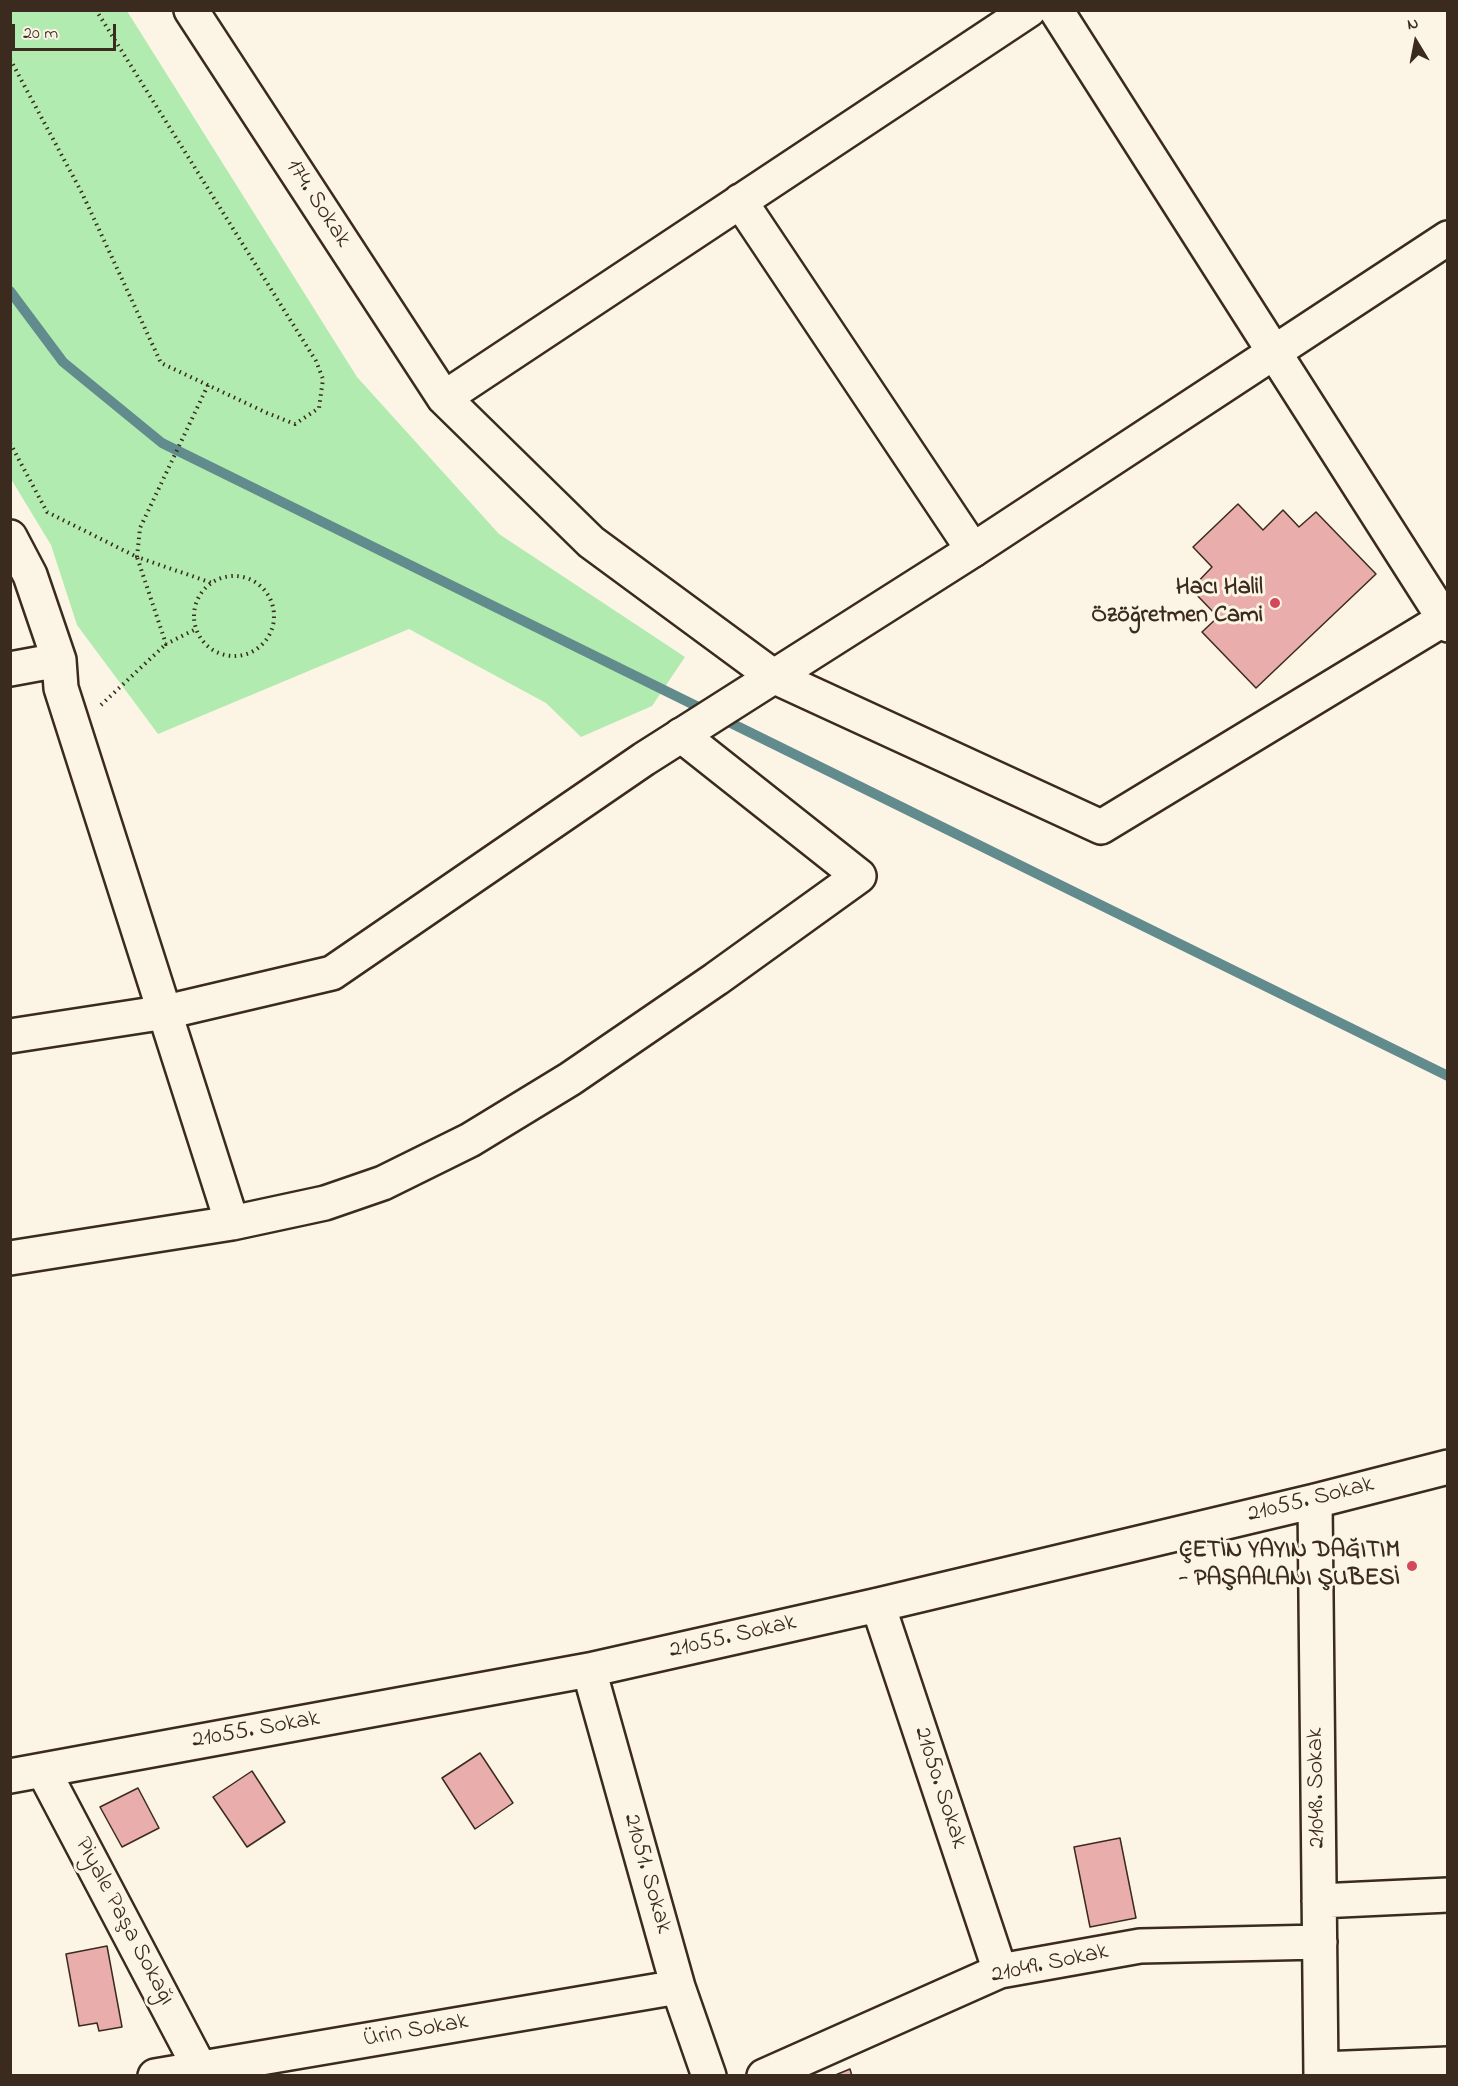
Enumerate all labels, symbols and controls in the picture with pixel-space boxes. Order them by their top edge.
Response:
scale bar [15,12,118,50]
north arrow [1386,12,1446,72]
text: N [1405,12,1420,37]
text: 20 m [23,21,58,47]
street label: 174. Sokak [278,154,356,254]
place label: Hacı Halil Özöğretmen Cami [1091,575,1263,631]
marker: Hacı Halil Özöğretmen Cami [1268,596,1282,610]
street label: 21055. Sokak [1245,1471,1377,1531]
place label: ÇETİN YAYIN DAĞITIM - PAŞAALANI ŞUBESİ [1179,1538,1400,1594]
marker: ÇETİN YAYIN DAĞITIM - PAŞAALANI ŞUBESİ [1405,1559,1419,1573]
street label: 21055. Sokak [667,1609,799,1667]
street label: 21055. Sokak [190,1706,322,1756]
street label: 21050. Sokak [906,1724,972,1852]
street label: 21048. Sokak [1303,1727,1333,1849]
street label: 21051. Sokak [615,1811,677,1937]
street label: Piyale Paşa Sokağı [67,1833,179,2011]
street label: 21049. Sokak [989,1939,1111,1991]
street label: Ürin Sokak [361,2009,471,2055]

